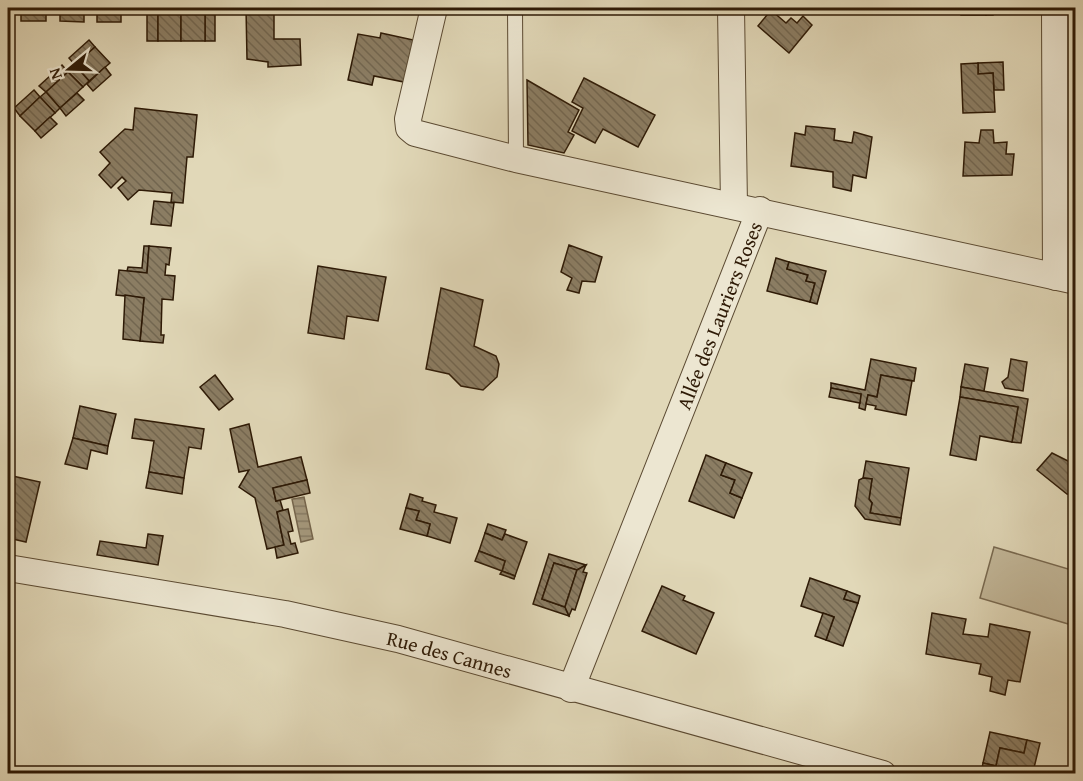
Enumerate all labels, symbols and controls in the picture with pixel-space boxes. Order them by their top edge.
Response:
north arrow [39,39,99,99]
text: N [42,65,68,83]
street label: Allée des Lauriers Roses [668,217,769,413]
street label: Rue des Cannes [384,622,515,685]

